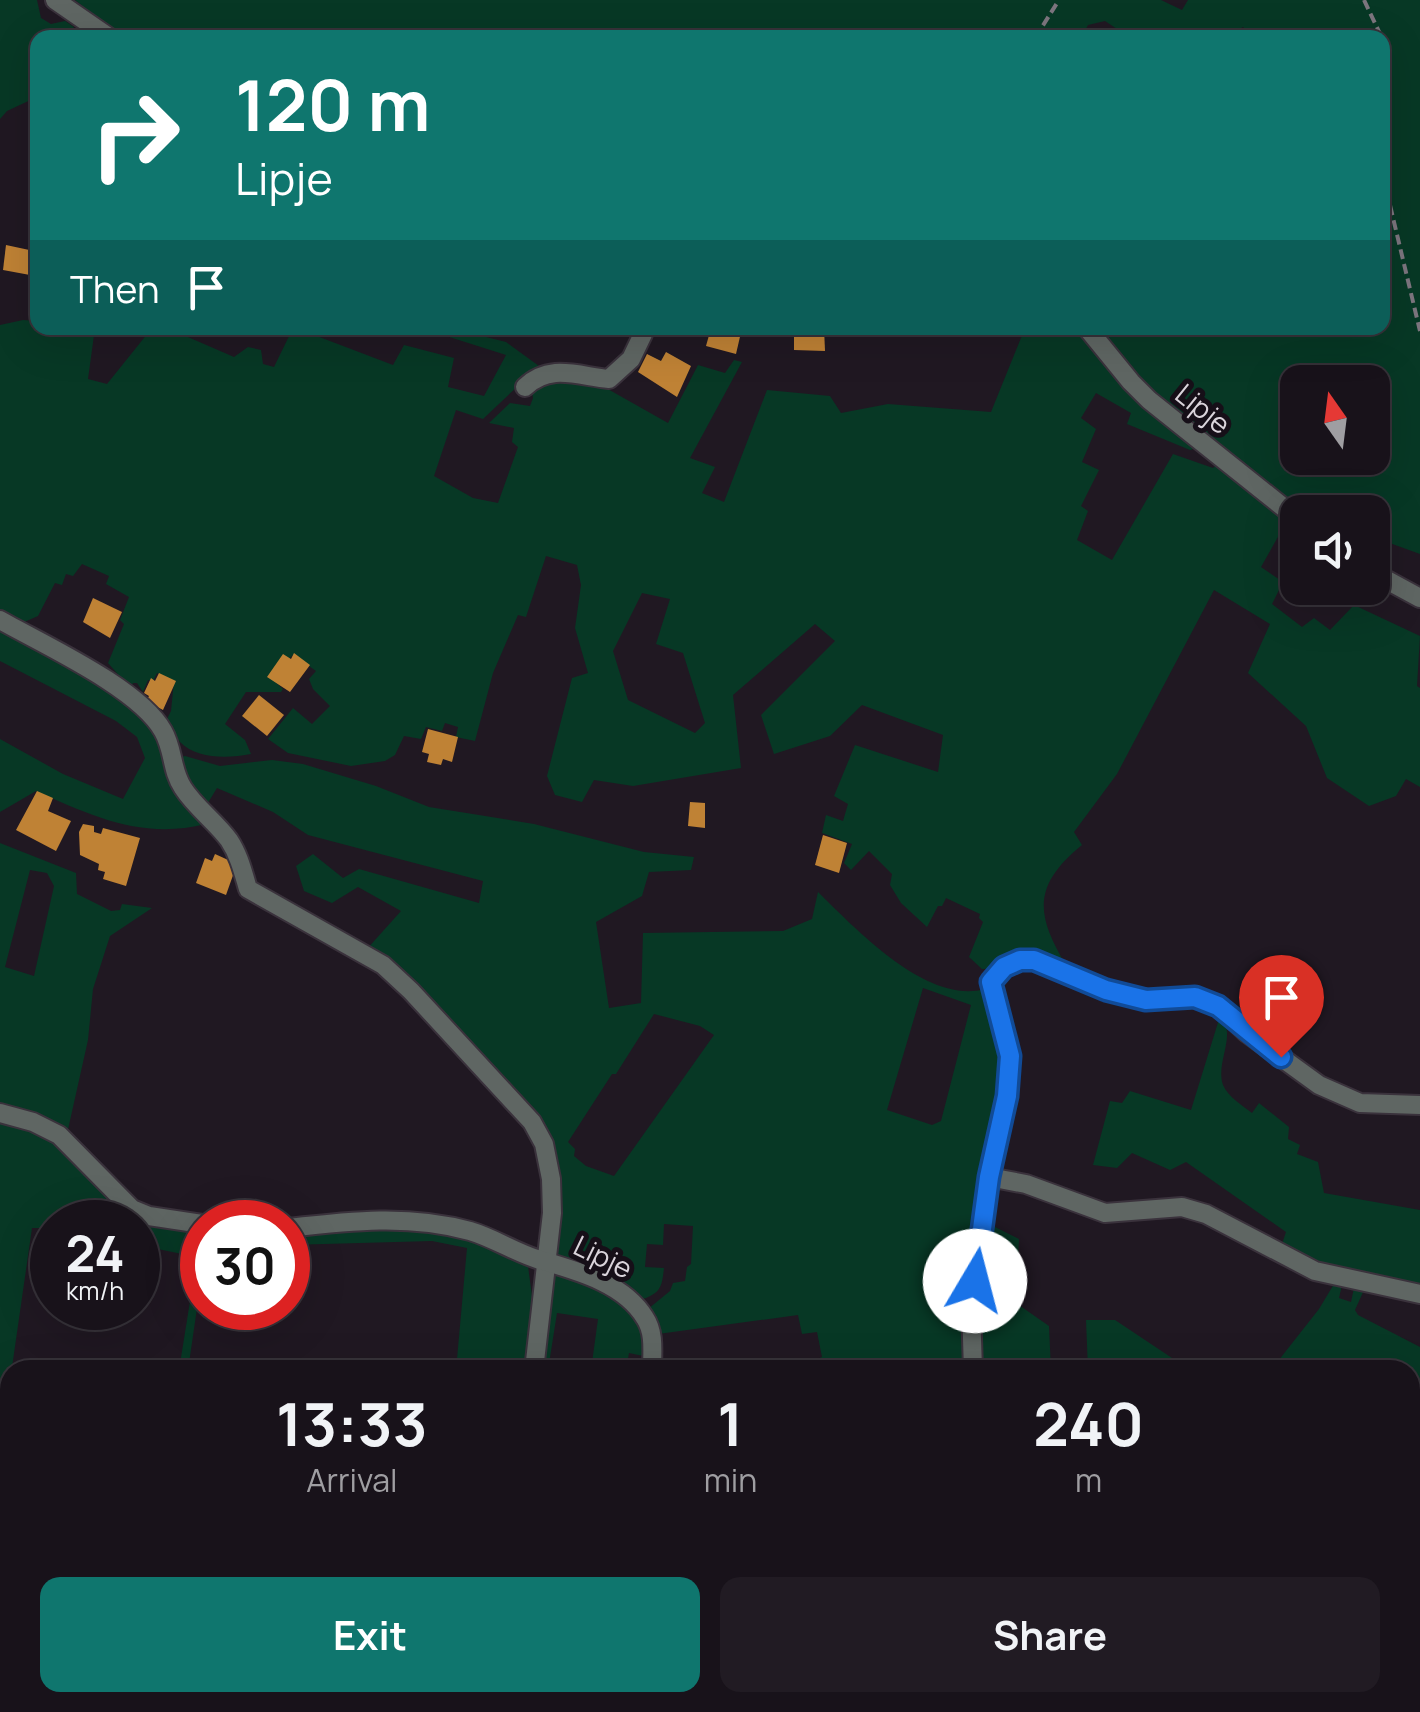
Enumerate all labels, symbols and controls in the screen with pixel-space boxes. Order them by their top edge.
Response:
text: 120 m [235,56,430,152]
icon: right [70,70,200,200]
text: Lipje [235,147,333,209]
icon: arrive [179,260,234,315]
text: Then [70,262,159,314]
north arrow [1280,365,1390,475]
map controls [1280,365,1390,605]
street label: Lipje [1168,374,1239,442]
button: sound [1280,495,1390,605]
pin [1239,955,1324,1058]
icon: arrive [1254,970,1309,1025]
speed limit sign: 30 [180,1200,310,1330]
text: 24 [65,1219,125,1287]
street label: Lipje [568,1226,639,1287]
position arrow [923,1229,1027,1333]
text: km/h [66,1273,124,1308]
text: 13:33 [276,1382,428,1464]
text: 1 [717,1382,744,1464]
text: 240 [1033,1382,1144,1464]
text: Arrival [306,1458,398,1502]
text: min [704,1458,757,1502]
text: m [1075,1458,1102,1502]
button: Exit [40,1577,700,1692]
button: Share [720,1577,1380,1692]

